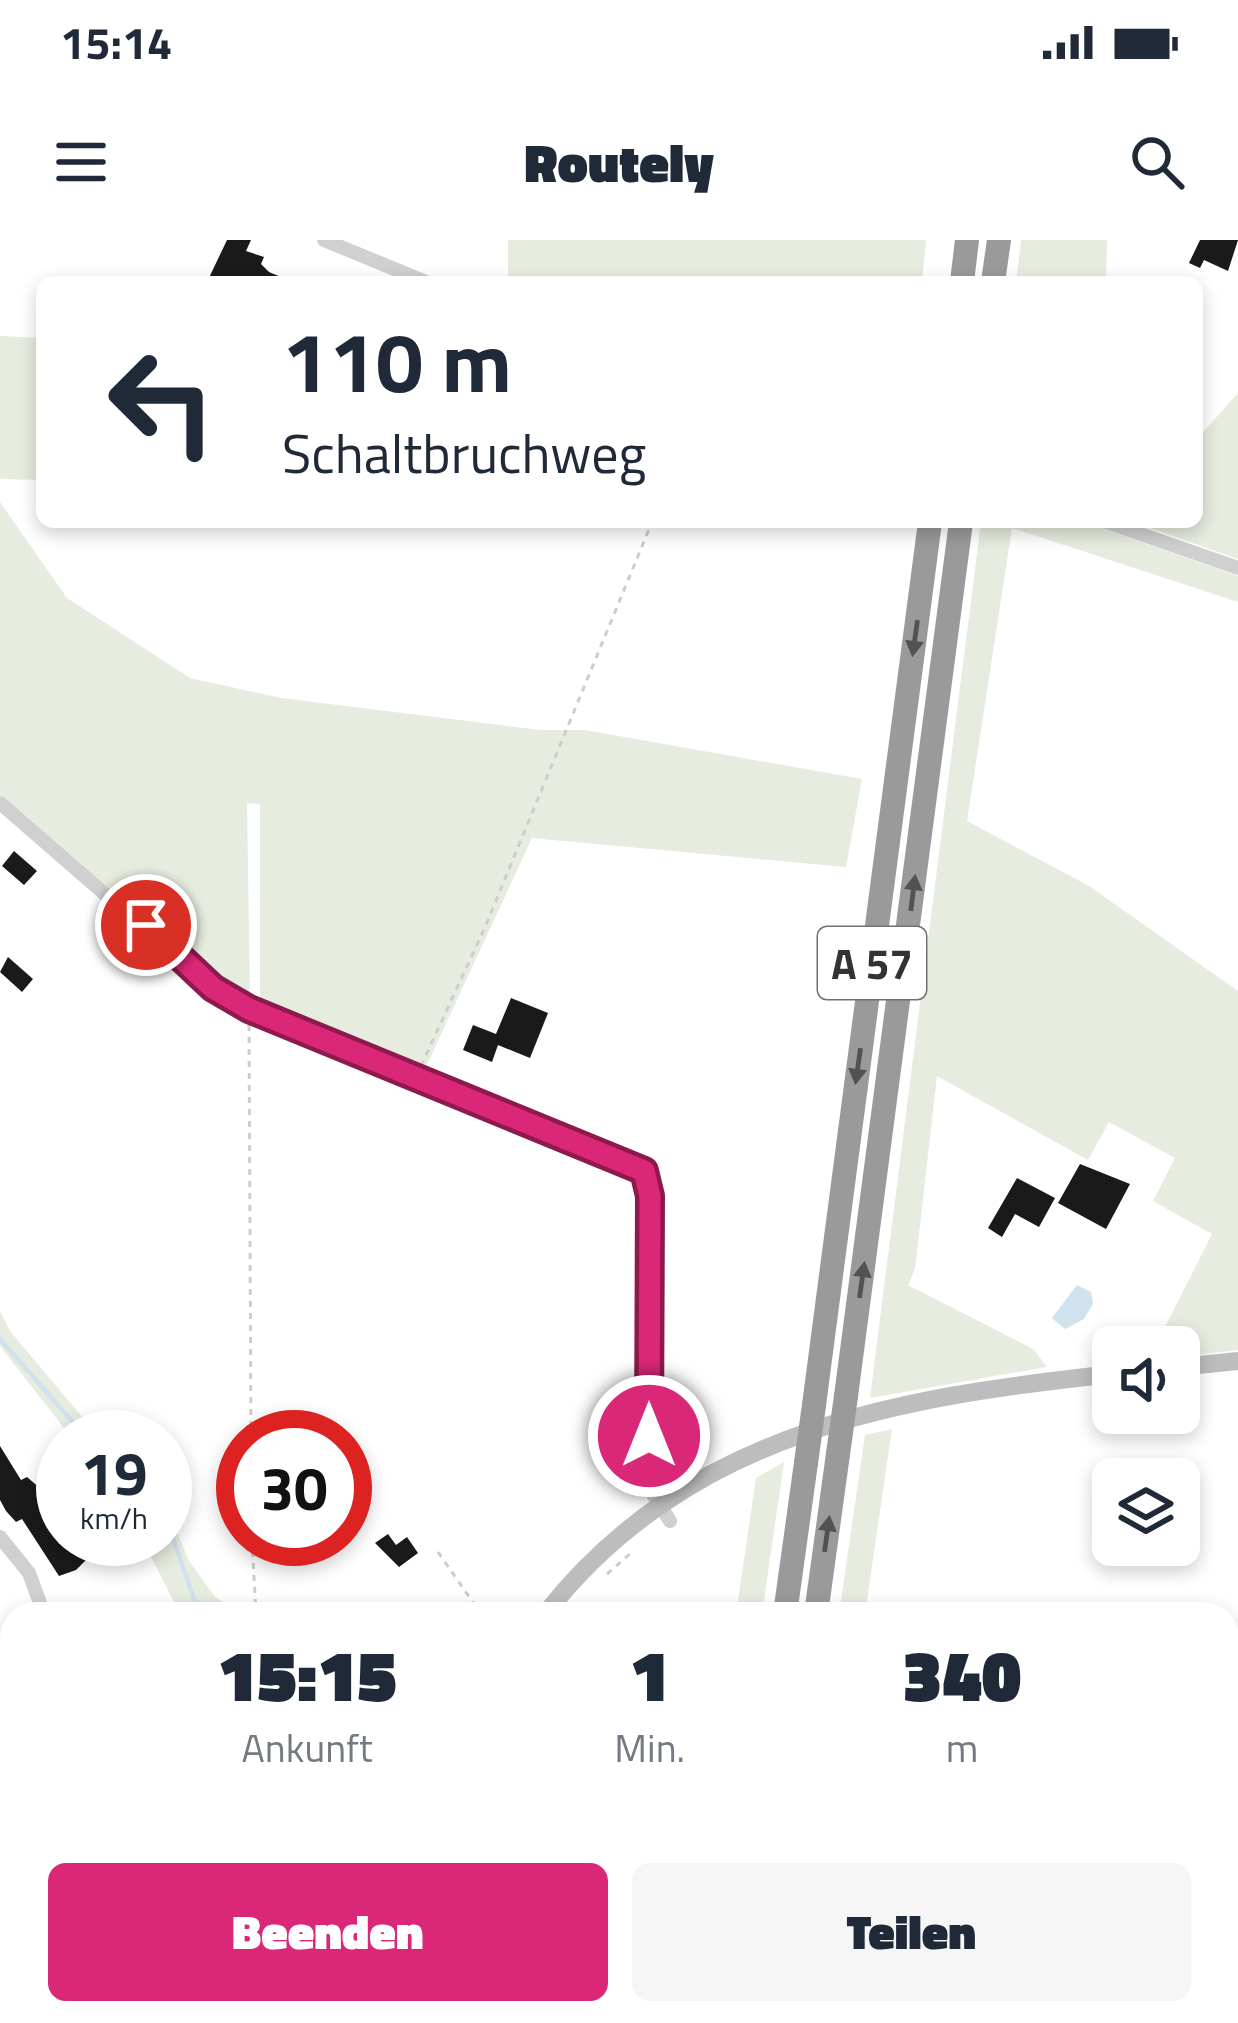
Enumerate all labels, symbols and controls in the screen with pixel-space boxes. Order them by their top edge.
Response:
text: 15:14 [60,8,172,76]
text: Routely [524,121,714,203]
icon: menu [48,129,114,195]
icon: search [1124,129,1190,195]
text: 110 m [282,297,512,425]
icon: left [84,324,240,480]
text: Schaltbruchweg [282,412,646,494]
one-way arrow [905,620,924,657]
pin [95,874,197,976]
one-way arrow [903,874,922,911]
icon: arrive [113,892,179,958]
road number: A 57 [818,927,926,999]
one-way arrow [849,1048,868,1085]
one-way arrow [853,1261,872,1298]
map controls [1092,1326,1200,1566]
button: sound [1092,1326,1200,1434]
position arrow [586,1373,712,1499]
speed limit sign: 30 [216,1410,372,1566]
text: 19 [80,1427,148,1518]
button: layers [1092,1458,1200,1566]
text: km/h [80,1495,148,1541]
one-way arrow [818,1515,837,1552]
text: 15:15 [218,1619,397,1729]
text: 1 [630,1619,669,1729]
text: 340 [903,1619,1021,1729]
text: Ankunft [242,1718,373,1777]
text: Min. [614,1718,685,1777]
text: m [946,1718,978,1777]
button: Beenden [48,1863,608,2001]
button: Teilen [632,1863,1191,2001]

